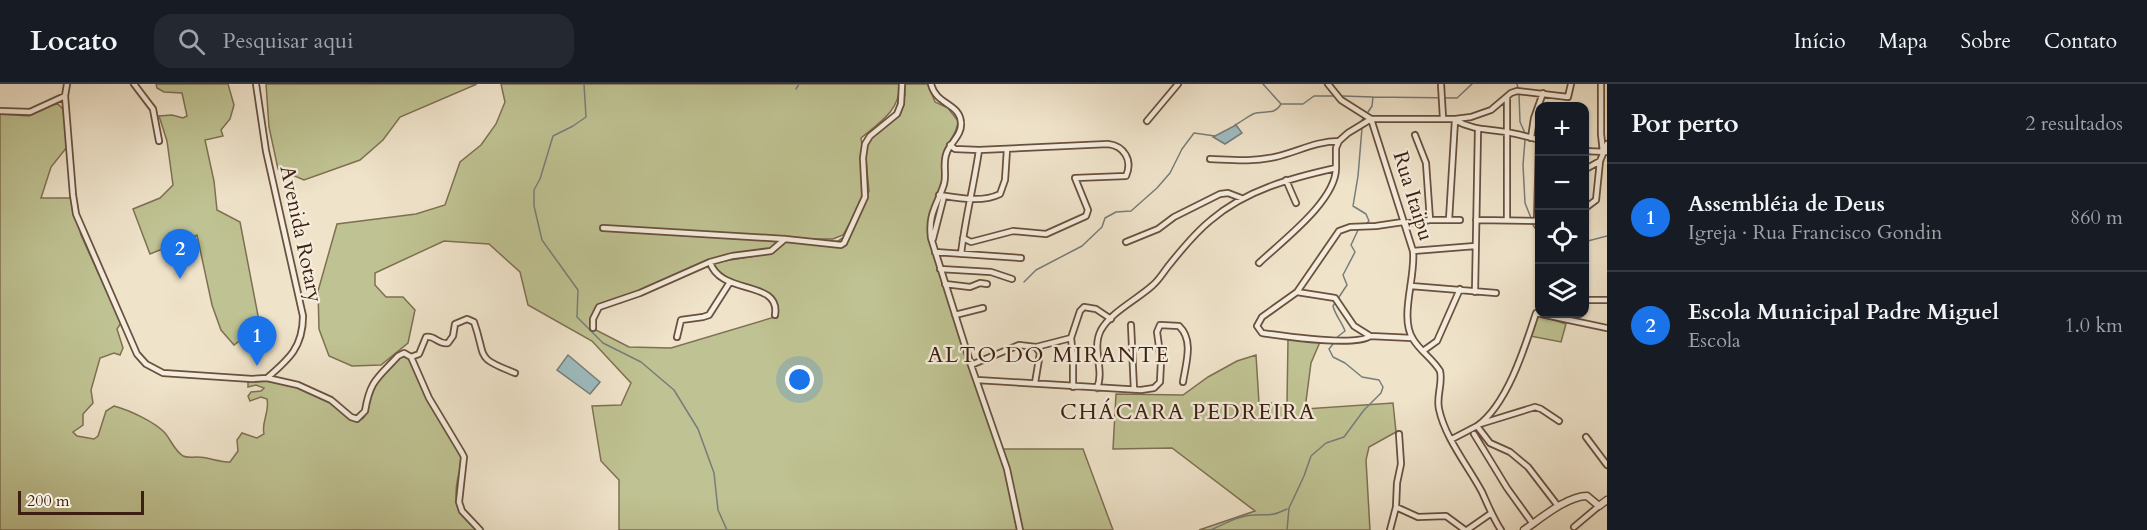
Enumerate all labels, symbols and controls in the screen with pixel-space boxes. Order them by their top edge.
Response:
search box [154,14,574,68]
text: Locato [30,22,118,60]
icon: search [175,25,208,58]
text: Pesquisar aqui [223,26,353,56]
text: Início [1794,27,1846,56]
text: Mapa [1879,27,1928,56]
text: Sobre [1961,27,2011,56]
text: Contato [2044,27,2117,56]
map controls [1535,102,1589,318]
button: + [1535,102,1589,156]
text: Por perto [1631,106,1739,141]
text: 2 resultados [2025,110,2123,137]
street label: Rua Itaipu [1386,148,1440,244]
button: − [1535,156,1589,210]
street label: Avenida Rotary [272,163,330,305]
text: Assembléia de Deus [1688,189,1885,219]
text: 1 [1645,204,1656,231]
text: 860 m [2070,204,2123,231]
button: locate [1535,210,1589,264]
text: Igreja · Rua Francisco Gondin [1688,219,1942,246]
pin: 2 [160,230,200,279]
button: layers [1535,264,1589,318]
text: Escola Municipal Padre Miguel [1688,297,1999,327]
text: 2 [1645,312,1656,339]
text: 1.0 km [2064,312,2123,339]
pin: 1 [238,316,276,366]
text: Escola [1688,327,1741,354]
district label: ALTO DO MIRANTE [928,340,1170,370]
your location [785,365,814,394]
district label: CHÁCARA PEDREIRA [1060,397,1316,427]
scale bar [18,488,144,516]
text: 200 m [27,490,69,512]

